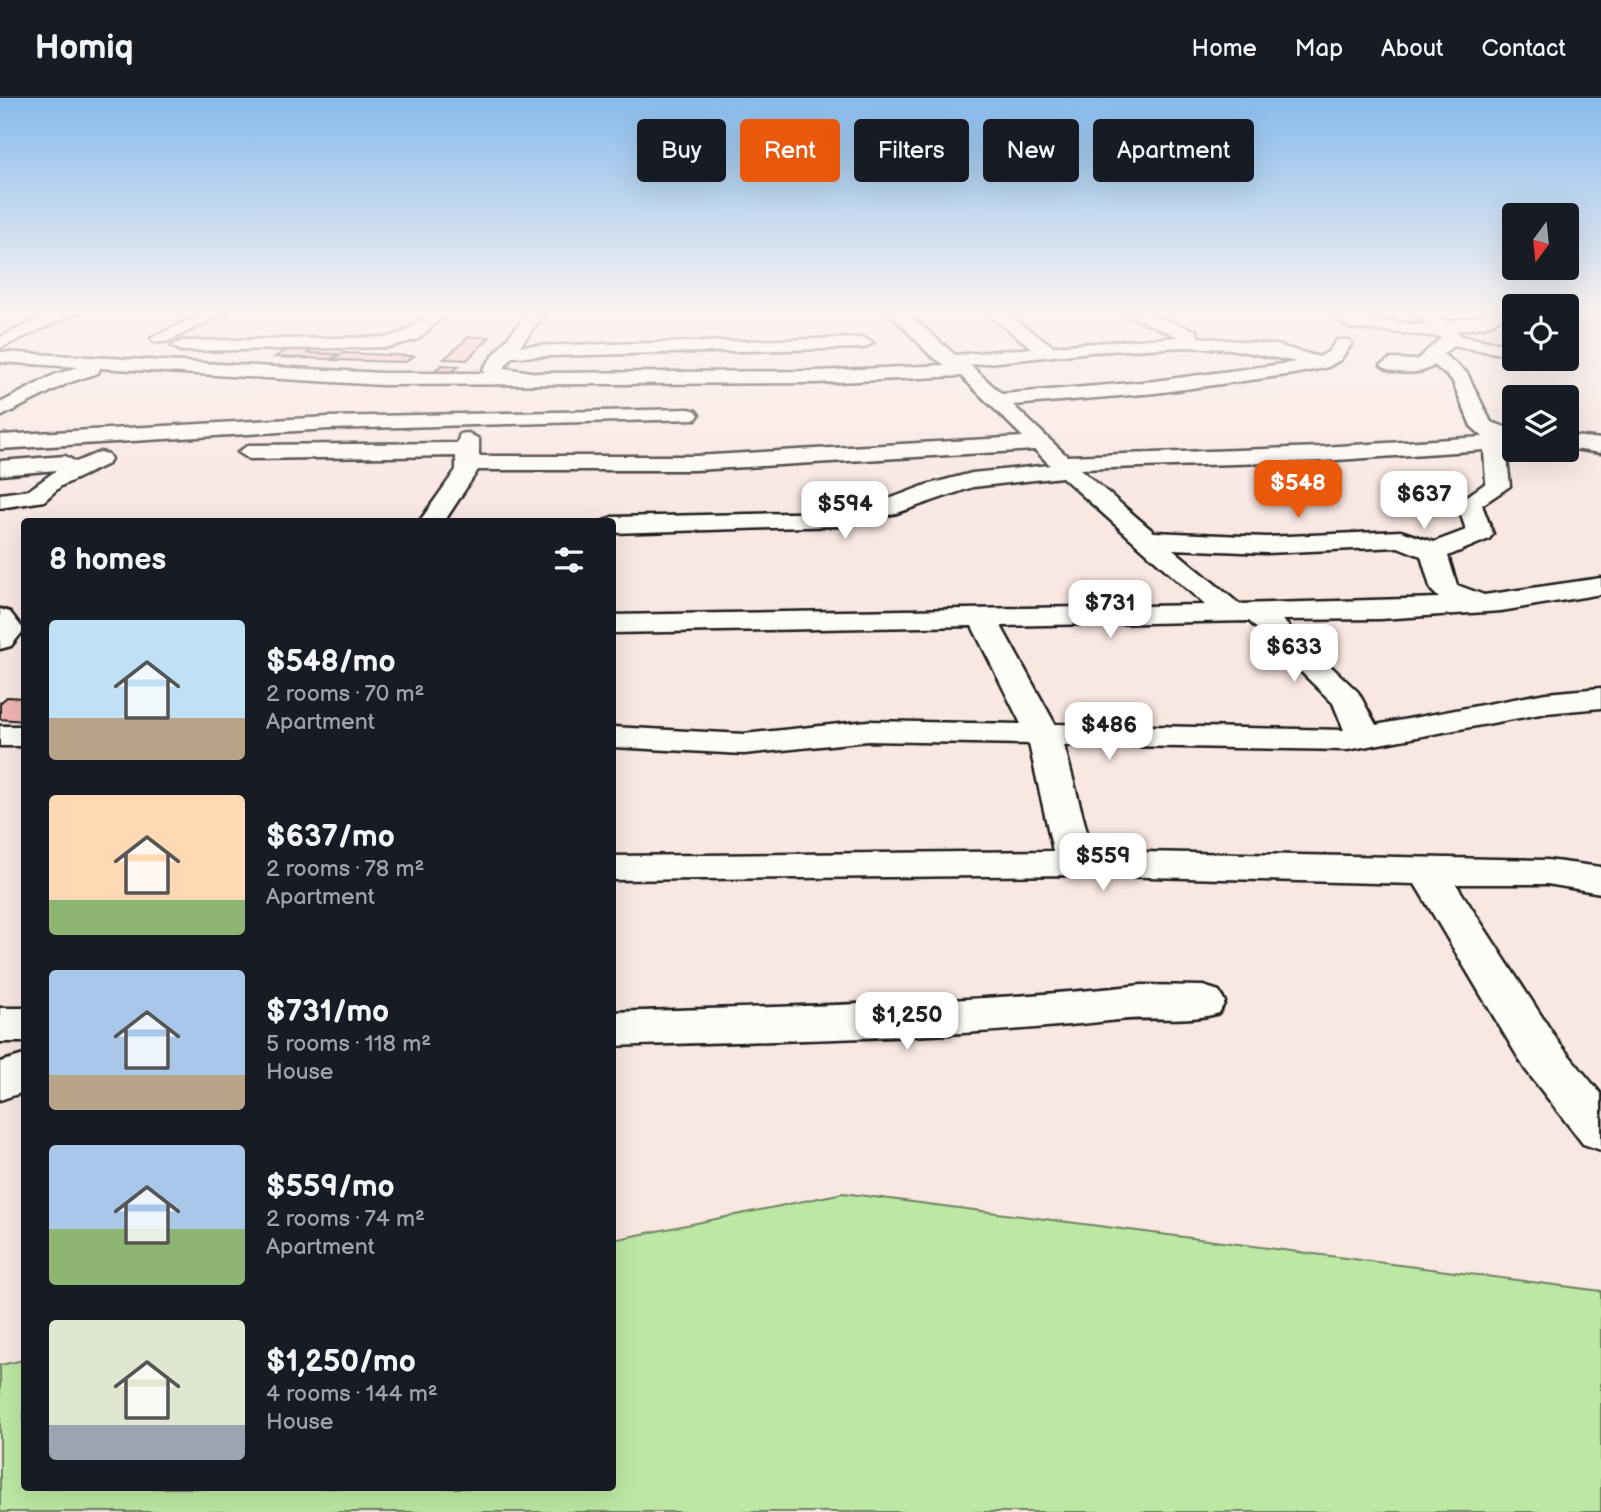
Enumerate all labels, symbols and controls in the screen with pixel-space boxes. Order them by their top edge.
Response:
text: Homiq [35,28,133,68]
text: Home [1192,34,1257,63]
text: Map [1295,34,1343,63]
text: About [1381,34,1443,63]
text: Contact [1481,34,1566,63]
chip: Buy [637,119,726,182]
chip: Rent [740,119,840,182]
chip: Filters [854,119,969,182]
chip: New [983,119,1079,182]
chip: Apartment [1093,119,1254,182]
north arrow [1502,203,1578,280]
map controls [1502,203,1579,462]
button: locate [1502,294,1579,371]
button: layers [1502,385,1579,462]
pin: $548 [1257,460,1339,520]
text: $548 [1270,469,1326,497]
pin: $637 [1383,472,1465,531]
text: $637 [1396,480,1452,508]
pin: $594 [804,482,886,541]
text: $594 [817,490,873,518]
icon: filters [550,541,588,579]
text: 8 homes [49,542,166,578]
pin: $731 [1069,580,1151,640]
text: $731 [1085,589,1135,617]
pin: $633 [1253,624,1335,684]
text: $633 [1266,633,1322,661]
text: $548/mo [266,644,396,680]
icon: home [105,648,189,732]
text: 2 rooms · 70 m² [266,680,425,708]
pin: $486 [1068,702,1150,762]
text: Apartment [266,708,375,736]
text: $486 [1081,711,1137,739]
text: $637/mo [266,819,395,855]
icon: home [105,823,189,907]
pin: $559 [1062,834,1144,893]
text: $559 [1075,842,1131,870]
text: 2 rooms · 78 m² [266,855,424,883]
text: Apartment [266,883,375,911]
pin: $1,250 [850,992,964,1052]
text: $731/mo [266,994,389,1030]
icon: home [105,998,189,1082]
text: $1,250 [871,1001,943,1029]
text: 5 rooms · 118 m² [266,1030,431,1058]
text: House [266,1058,333,1086]
text: $559/mo [266,1169,395,1205]
icon: home [105,1173,189,1257]
text: 2 rooms · 74 m² [266,1205,425,1233]
text: Apartment [266,1233,375,1261]
text: $1,250/mo [266,1344,416,1380]
icon: home [105,1348,189,1432]
text: 4 rooms · 144 m² [266,1380,438,1408]
text: House [266,1408,333,1436]

